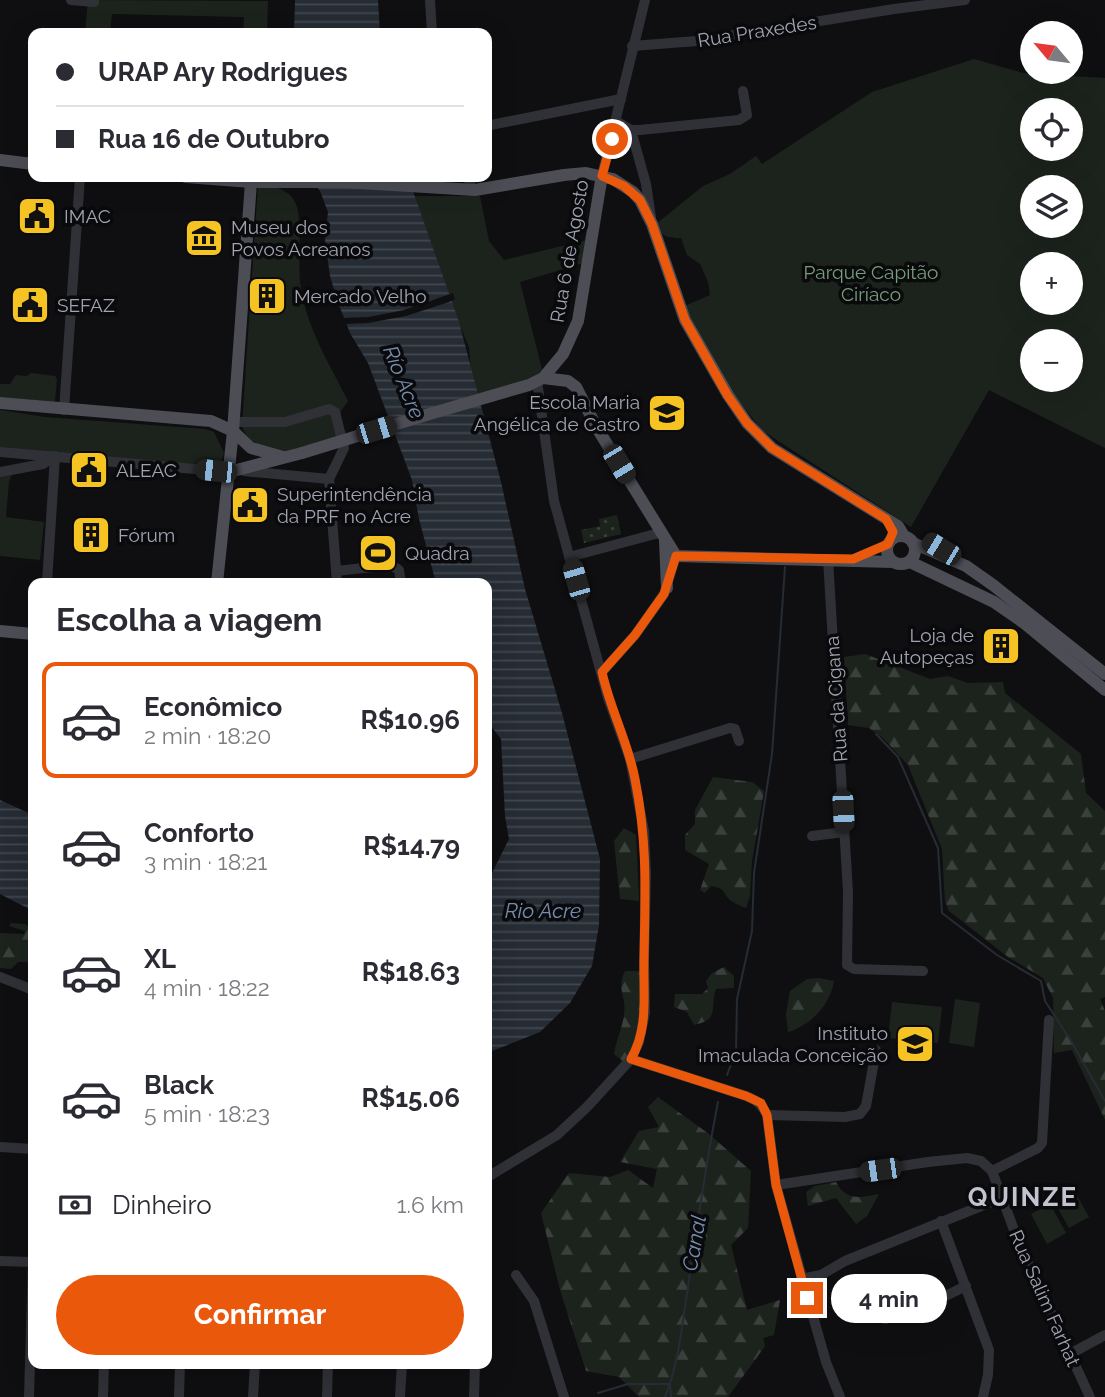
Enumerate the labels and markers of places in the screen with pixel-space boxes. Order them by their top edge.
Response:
public building icon: IMAC [16,195,58,237]
place label: IMAC [64,205,111,227]
place label: Museu dos Povos Acreanos [231,216,371,260]
museum icon: Museu dos Povos Acreanos [183,217,225,259]
building icon: Mercado Velho [246,275,288,317]
public building icon: SEFAZ [9,284,51,326]
place label: Mercado Velho [294,285,426,307]
place label: SEFAZ [57,294,115,316]
place label: Escola Maria Angélica de Castro [474,391,640,435]
school or university icon: Escola Maria Angélica de Castro [646,392,688,434]
public building icon: ALEAC [68,449,110,491]
place label: ALEAC [116,459,177,481]
place label: Superintendência da PRF no Acre [277,483,432,527]
public building icon: Superintendência da PRF no Acre [229,484,271,526]
building icon: Fórum [70,514,112,556]
place label: Fórum [118,524,175,546]
sports icon: Quadra [357,532,399,574]
place label: Quadra [405,542,470,564]
place label: Loja de Autopeças [880,624,974,668]
building icon: Loja de Autopeças [980,625,1022,667]
place label: Instituto Imaculada Conceição [698,1022,888,1066]
school or university icon: Instituto Imaculada Conceição [894,1023,936,1065]

